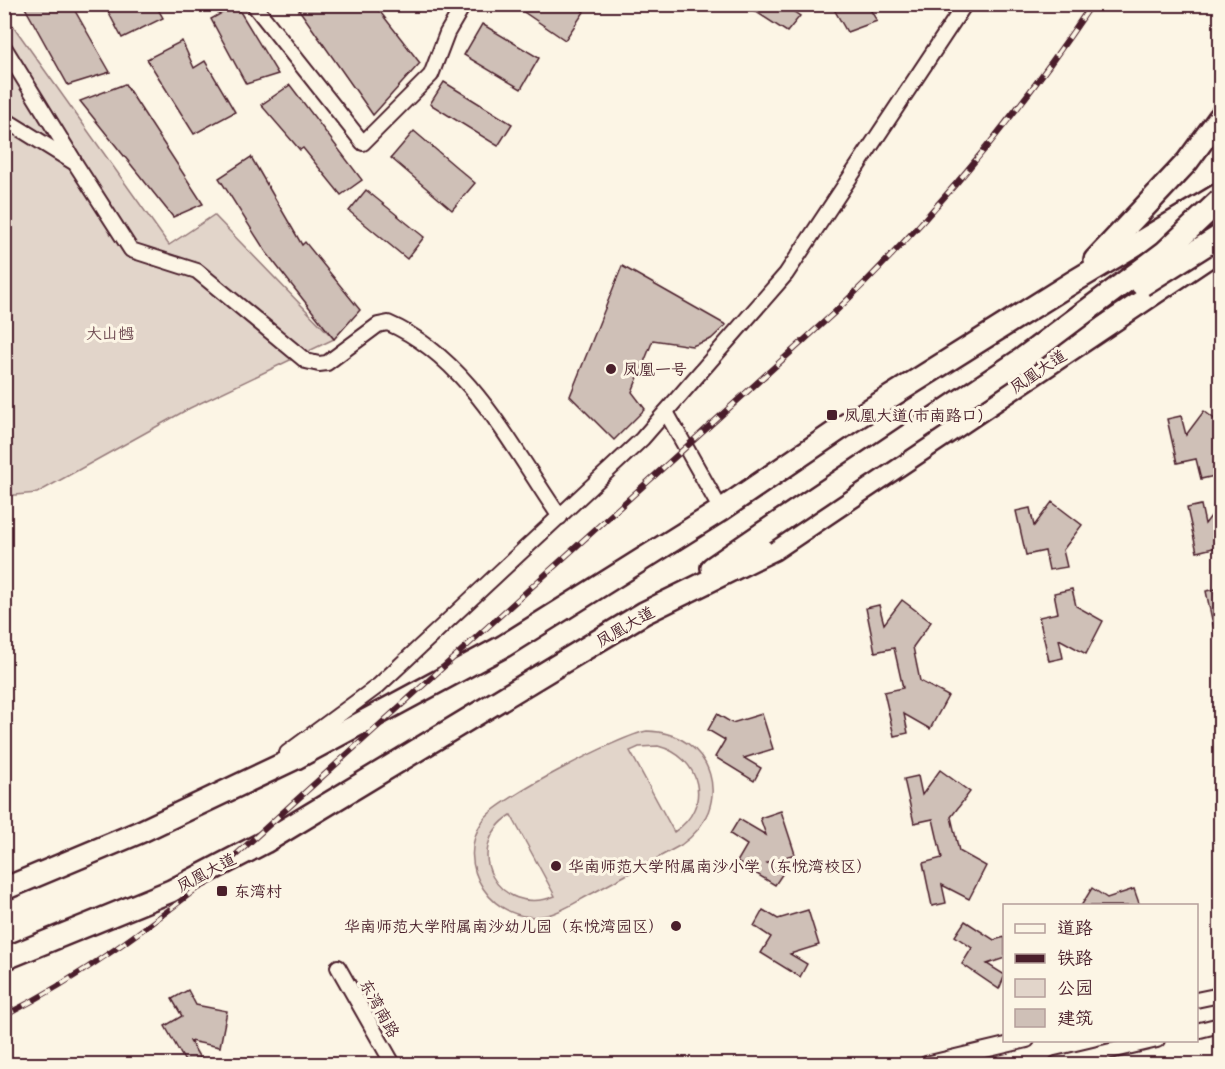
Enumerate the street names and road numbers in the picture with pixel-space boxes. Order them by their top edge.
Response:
street label: 凤凰大道 [1005,344,1070,397]
street label: 凤凰大道 [592,600,658,651]
street label: 凤凰大道 [173,847,239,896]
street label: 东湾南路 [356,975,405,1041]

